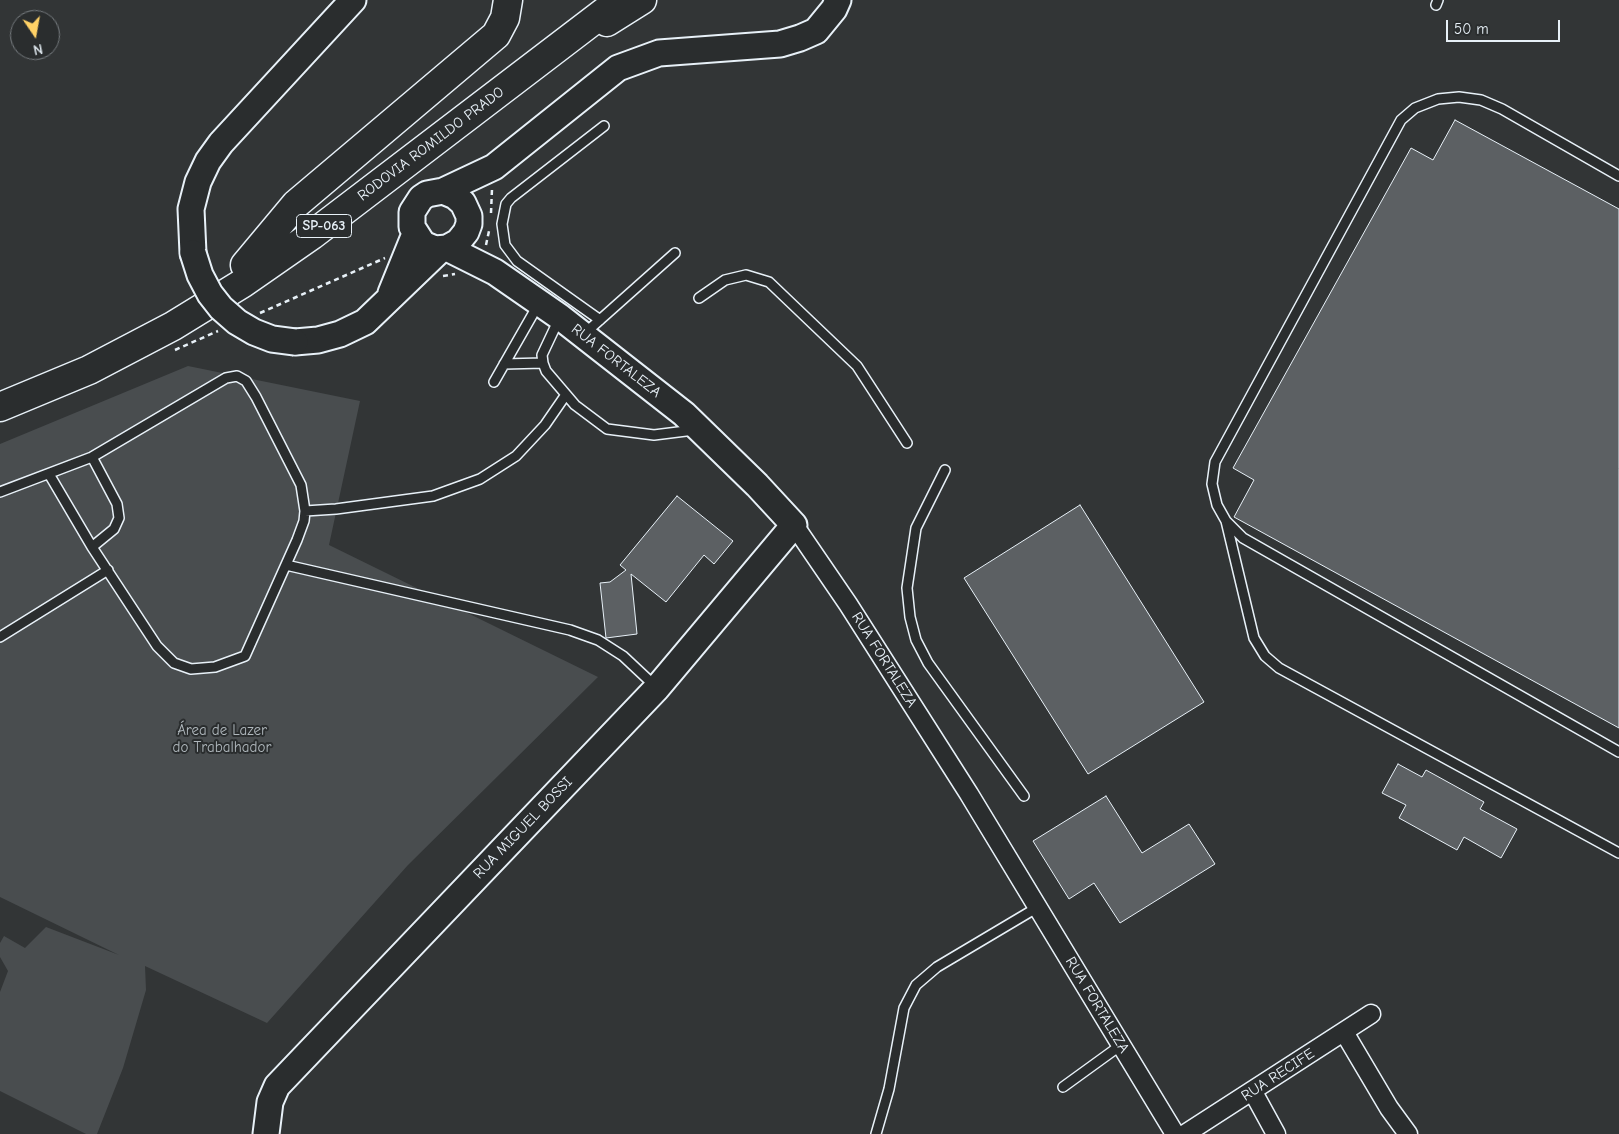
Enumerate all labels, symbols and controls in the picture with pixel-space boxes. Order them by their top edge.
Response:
north arrow [10,10,60,60]
scale bar [1449,10,1563,42]
text: 50 m [1454,20,1489,38]
text: N [32,40,44,58]
street label: RODOVIA ROMILDO PRADO [354,83,508,205]
road number: SP-063 [296,215,352,238]
street label: RUA FORTALEZA [568,320,664,402]
street label: RUA FORTALEZA [848,609,920,711]
park label: Área de Lazer do Trabalhador [173,722,271,757]
street label: RUA MIGUEL BOSSI [470,773,576,883]
street label: RUA FORTALEZA [1061,954,1133,1056]
street label: RUA RECIFE [1238,1045,1318,1105]

